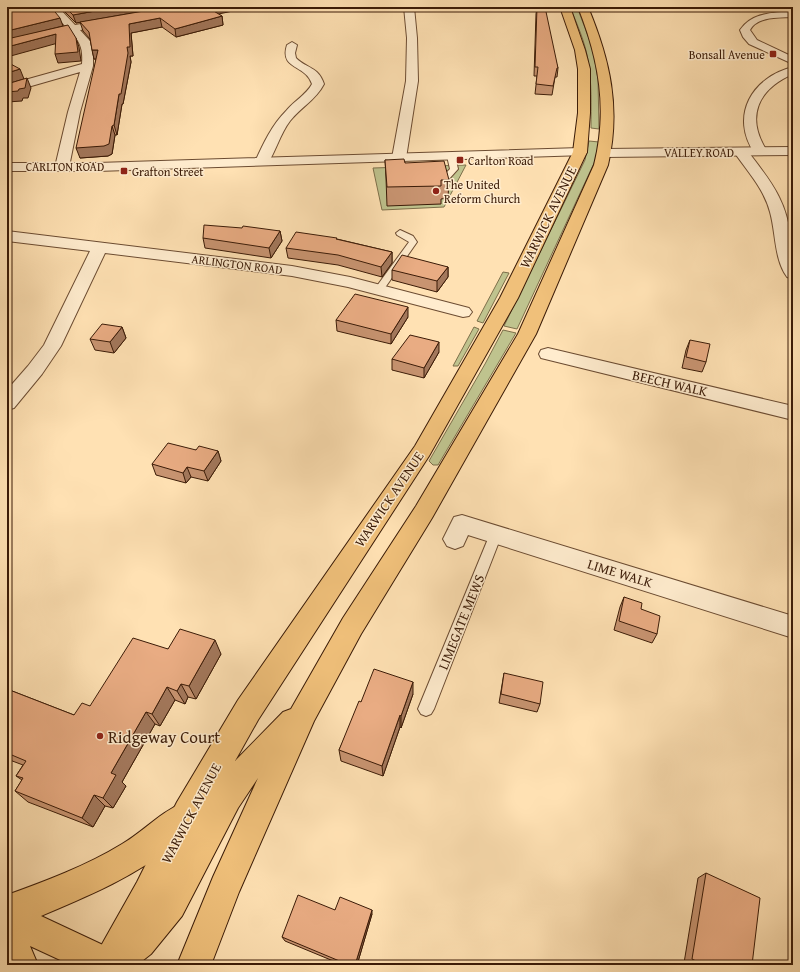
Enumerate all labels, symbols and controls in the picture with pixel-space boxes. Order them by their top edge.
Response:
place label: Bonsall Avenue [689,46,765,63]
marker: Bonsall Avenue [768,49,778,59]
street label: VALLEY ROAD [664,144,734,161]
place label: Carlton Road [468,152,534,169]
marker: Carlton Road [455,155,465,165]
street label: CARLTON ROAD [26,158,104,175]
place label: Grafton Street [132,163,204,180]
street label: WARWICK AVENUE [515,163,581,271]
marker: Grafton Street [119,166,129,176]
place label: The United Reform Church [444,176,521,207]
marker: The United Reform Church [431,186,441,196]
street label: ARLINGTON ROAD [191,250,283,278]
street label: BEECH WALK [630,365,710,402]
street label: WARWICK AVENUE [350,447,428,551]
street label: LIME WALK [585,554,656,593]
street label: LIMEGATE MEWS [433,571,489,673]
place label: Ridgeway Court [108,724,220,749]
marker: Ridgeway Court [95,731,105,741]
street label: WARWICK AVENUE [156,759,226,867]

